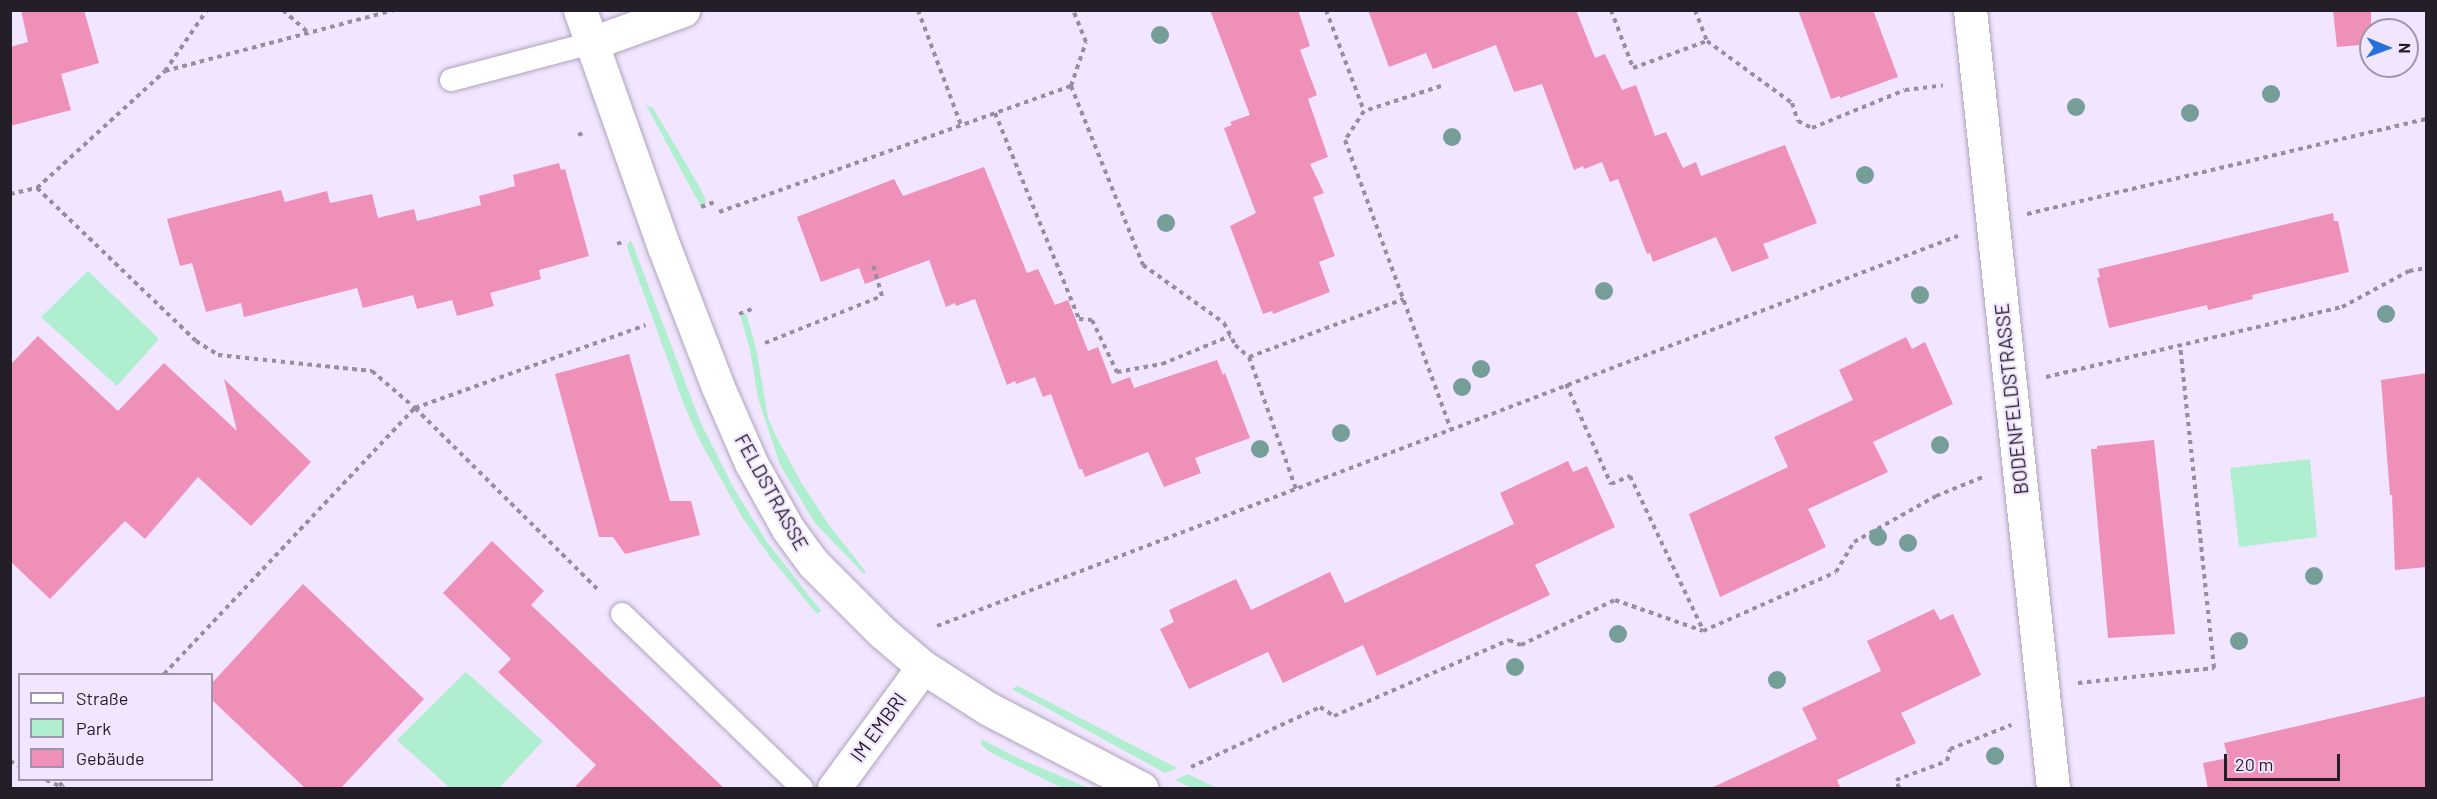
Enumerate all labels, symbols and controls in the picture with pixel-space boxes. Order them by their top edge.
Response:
north arrow [2359,18,2419,78]
text: N [2396,43,2415,54]
street label: BODENFELDSTRASSE [1989,302,2033,496]
street label: FELDSTRASSE [730,429,814,555]
legend [18,673,213,781]
text: Straße [76,687,128,709]
street label: IM EMBRI [845,688,911,766]
text: Park [76,717,111,739]
scale bar [2227,742,2342,780]
text: Gebäude [76,747,145,769]
text: 20 m [2235,753,2273,775]

